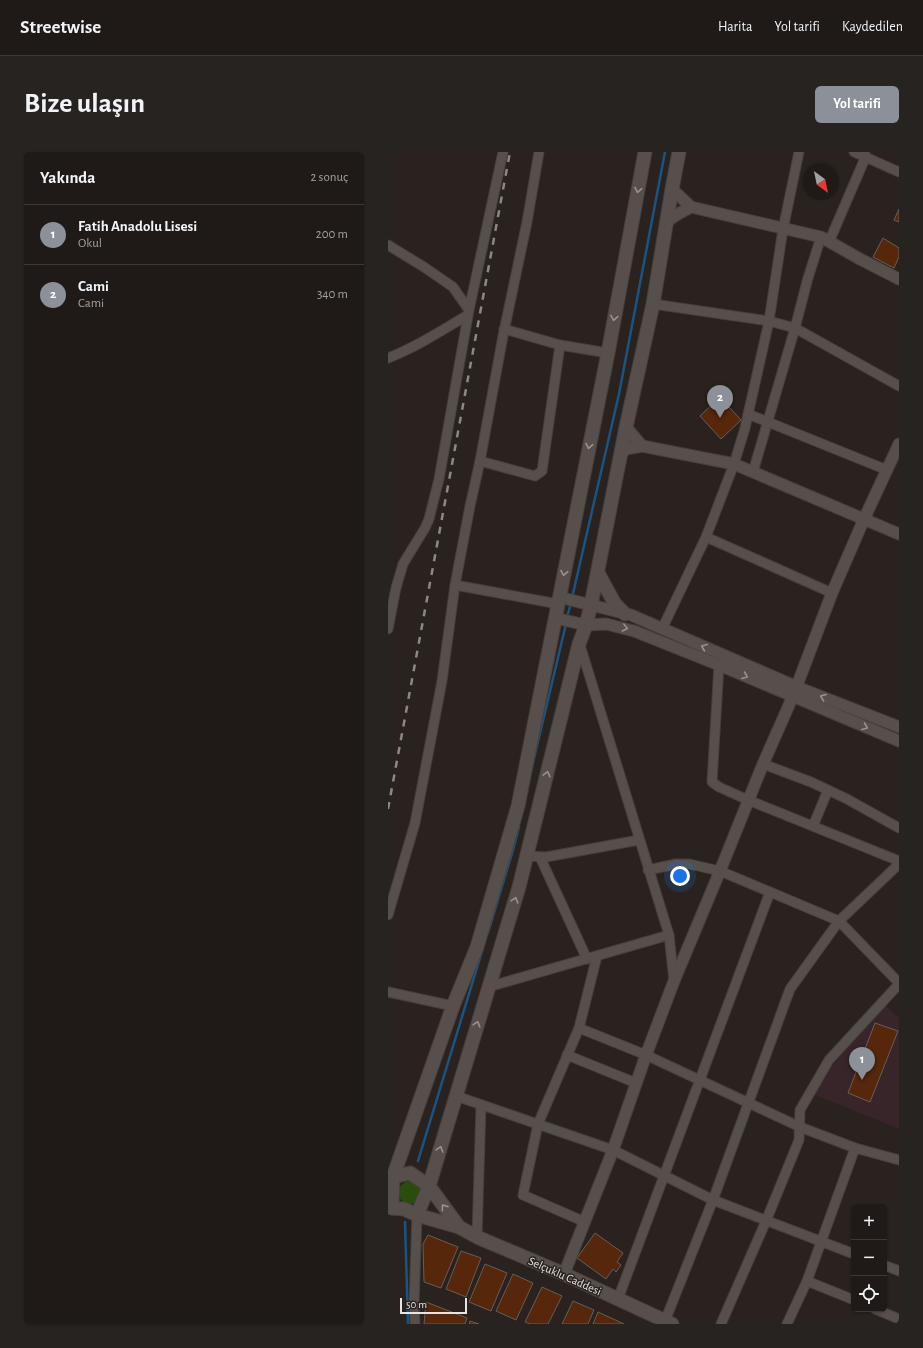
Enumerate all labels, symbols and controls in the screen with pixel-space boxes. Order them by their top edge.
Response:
text: Streetwise [20,18,101,37]
text: Harita [718,20,752,34]
text: Yol tarifi [774,20,820,34]
text: Kaydedilen [842,20,903,34]
button: Yol tarifi [815,86,899,123]
text: Bize ulaşın [24,90,145,118]
north arrow [803,164,839,200]
text: Yakında [40,169,96,186]
text: 2 sonuç [311,171,348,184]
one-way arrow [634,187,642,193]
text: Fatih Anadolu Lisesi [78,219,197,234]
text: 1 [51,228,55,241]
text: 200 m [316,228,348,241]
text: Okul [78,237,102,250]
text: Cami [78,279,109,294]
text: 2 [50,288,56,301]
text: 340 m [317,288,348,301]
text: Cami [78,297,104,310]
one-way arrow [610,315,619,321]
pin: 2 [707,385,733,418]
one-way arrow [586,443,594,449]
one-way arrow [560,570,568,576]
one-way arrow [621,624,628,632]
one-way arrow [700,644,708,652]
one-way arrow [741,671,749,679]
one-way arrow [820,694,827,702]
one-way arrow [861,722,869,730]
one-way arrow [542,770,551,777]
your location [670,866,690,886]
one-way arrow [510,896,519,903]
one-way arrow [472,1021,481,1028]
pin: 1 [849,1047,875,1080]
one-way arrow [435,1145,444,1152]
one-way arrow [442,1204,449,1211]
map controls [851,1204,887,1312]
button: + [851,1204,887,1240]
button: − [851,1240,887,1276]
street label: Selçuklu Caddesi [527,1255,603,1297]
button: locate [851,1276,887,1312]
scale bar [400,1296,467,1315]
text: 50 m [406,1299,427,1310]

